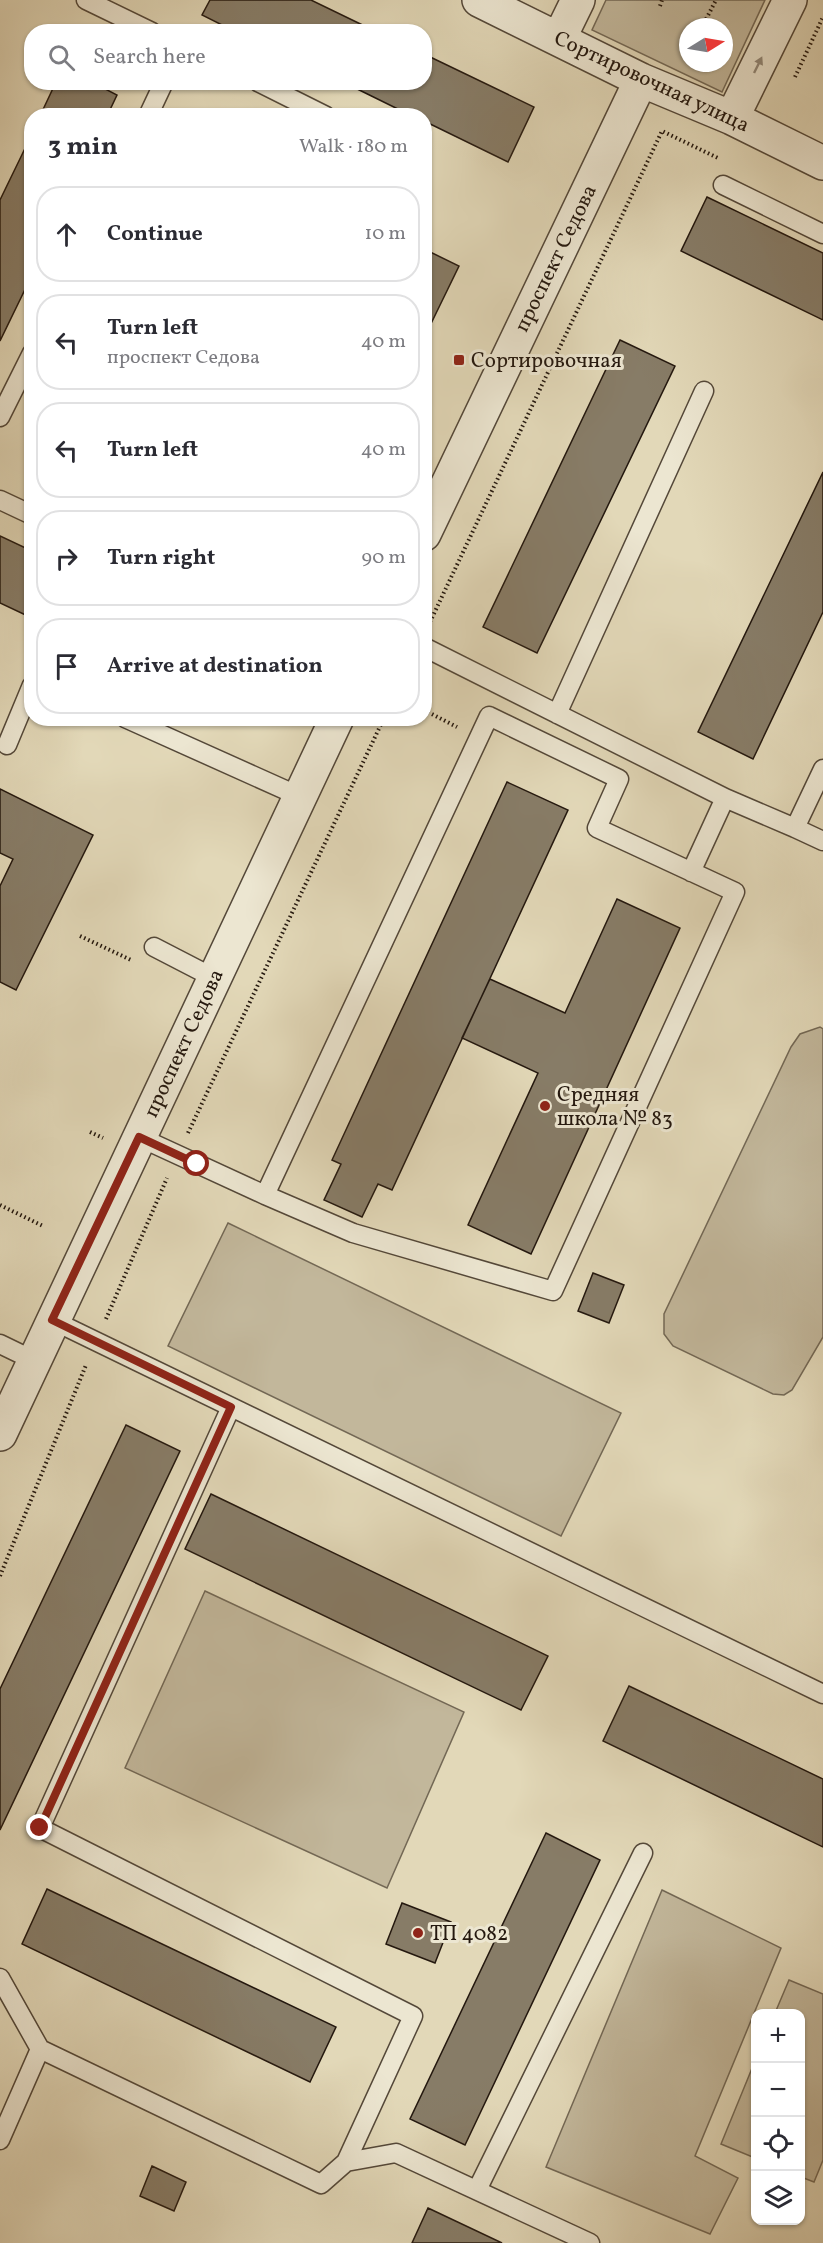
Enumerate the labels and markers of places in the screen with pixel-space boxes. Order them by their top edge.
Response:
place label: Сортировочная [471,347,622,376]
marker: Сортировочная [452,353,466,367]
place label: Средняя школа № 83 [557,1081,673,1134]
marker: Средняя школа № 83 [538,1099,552,1113]
place label: ТП 4082 [430,1920,508,1949]
marker: ТП 4082 [411,1926,425,1940]

